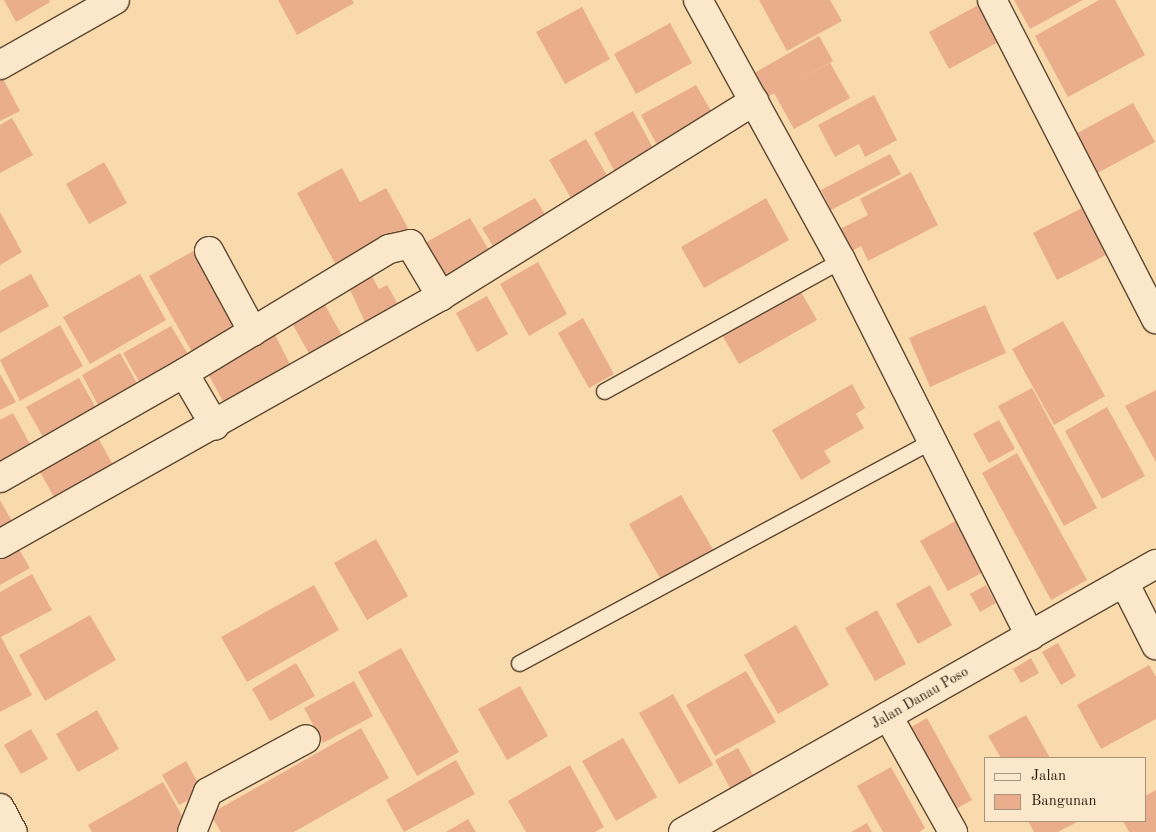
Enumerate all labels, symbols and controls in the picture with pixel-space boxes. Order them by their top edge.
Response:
street label: Jalan Danau Poso [869,663,971,733]
legend [984,757,1146,822]
text: Jalan [1031,769,1066,784]
text: Bangunan [1031,794,1097,809]

